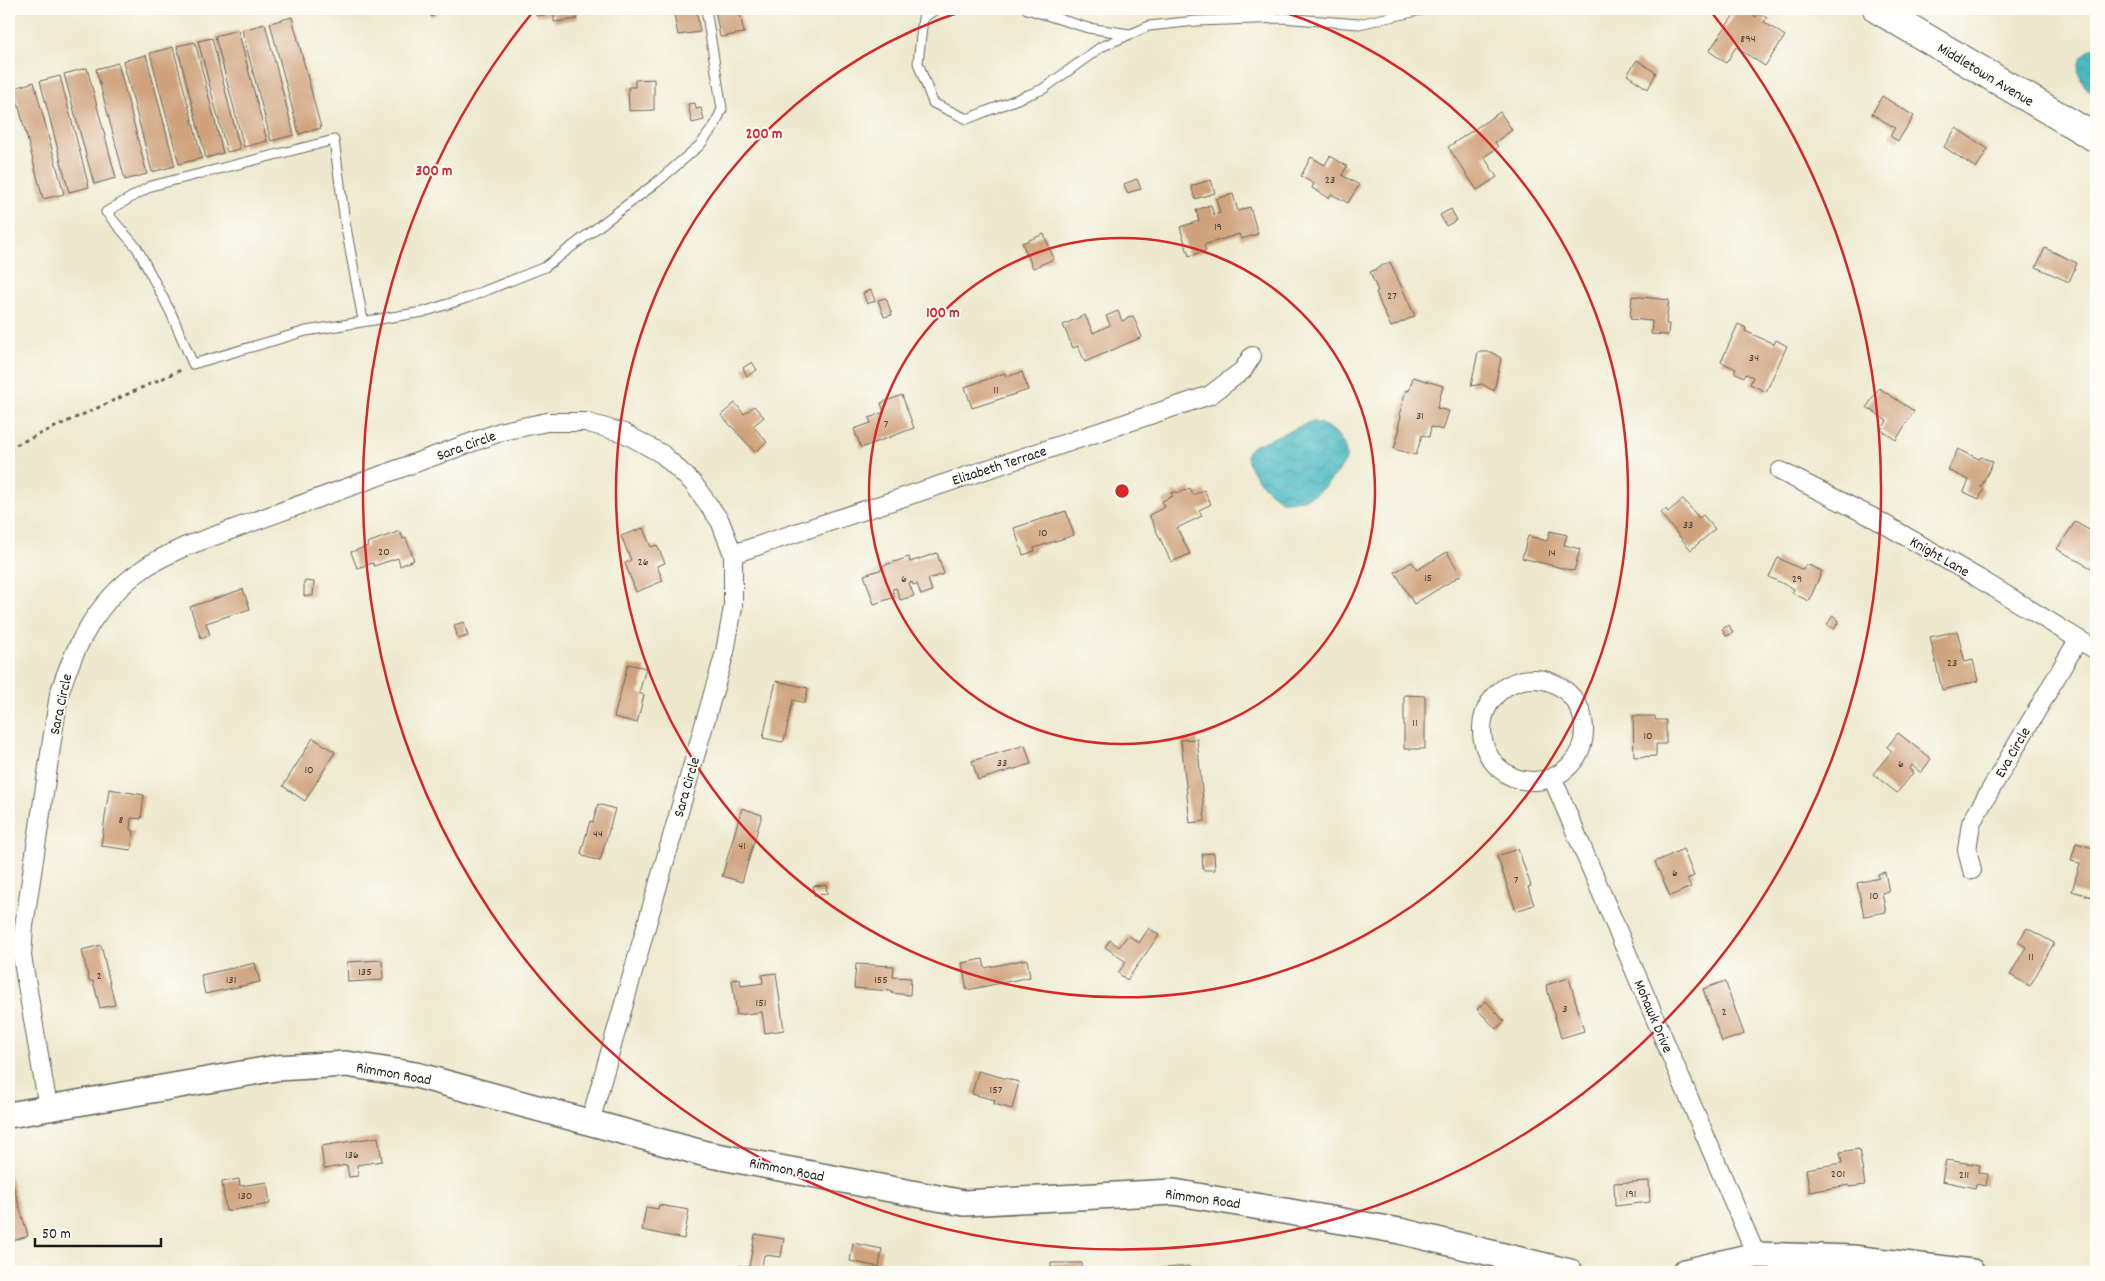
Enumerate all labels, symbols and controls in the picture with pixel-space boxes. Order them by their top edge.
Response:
house number: 894 [1740,31,1756,48]
street label: Middletown Avenue [1933,38,2038,113]
text: 200 m [746,124,782,146]
text: 300 m [416,161,452,183]
house number: 23 [1325,172,1335,189]
house number: 19 [1214,219,1222,236]
house number: 27 [1387,288,1397,305]
text: 100 m [926,303,960,325]
house number: 34 [1749,350,1759,367]
house number: 11 [993,382,999,399]
house number: 31 [1416,408,1424,425]
house number: 7 [884,416,889,433]
street label: Sara Circle [434,426,500,468]
street label: Elizabeth Terrace [950,441,1050,493]
centre of rings [1113,482,1131,500]
house number: 33 [1683,517,1693,534]
house number: 10 [1038,525,1048,542]
street label: Knight Lane [1905,532,1973,584]
house number: 20 [378,544,390,561]
house number: 14 [1548,545,1556,562]
house number: 26 [637,554,649,571]
house number: 15 [1424,570,1432,587]
house number: 6 [901,571,907,588]
house number: 29 [1792,571,1802,588]
house number: 23 [1947,655,1957,672]
street label: Sara Circle [45,672,79,737]
house number: 11 [1412,715,1418,732]
street label: Eva Circle [1990,723,2037,783]
house number: 10 [1643,728,1653,745]
street label: Sara Circle [669,755,707,820]
house number: 33 [997,755,1007,772]
house number: 6 [1898,756,1904,773]
house number: 10 [304,762,314,779]
house number: 8 [119,812,124,829]
house number: 44 [593,826,603,843]
house number: 41 [738,838,746,855]
house number: 6 [1672,865,1678,882]
house number: 7 [1514,872,1519,889]
house number: 10 [1869,888,1879,905]
house number: 11 [2028,949,2034,966]
house number: 135 [358,964,372,981]
house number: 2 [96,968,102,985]
house number: 131 [226,972,236,989]
house number: 155 [874,972,888,989]
street label: Mohawk Drive [1627,977,1678,1057]
house number: 151 [756,995,766,1012]
house number: 3 [1562,1001,1568,1018]
house number: 2 [1721,1004,1727,1021]
street label: Rimmon Road [354,1058,433,1092]
house number: 157 [990,1082,1003,1099]
house number: 136 [345,1147,359,1164]
street label: Rimmon Road [747,1153,826,1189]
house number: 201 [1831,1166,1845,1183]
house number: 211 [1959,1167,1969,1184]
street label: Rimmon Road [1164,1184,1242,1216]
house number: 191 [1626,1186,1636,1203]
house number: 130 [238,1188,252,1205]
scale bar [35,1216,161,1248]
text: 50 m [42,1224,71,1246]

